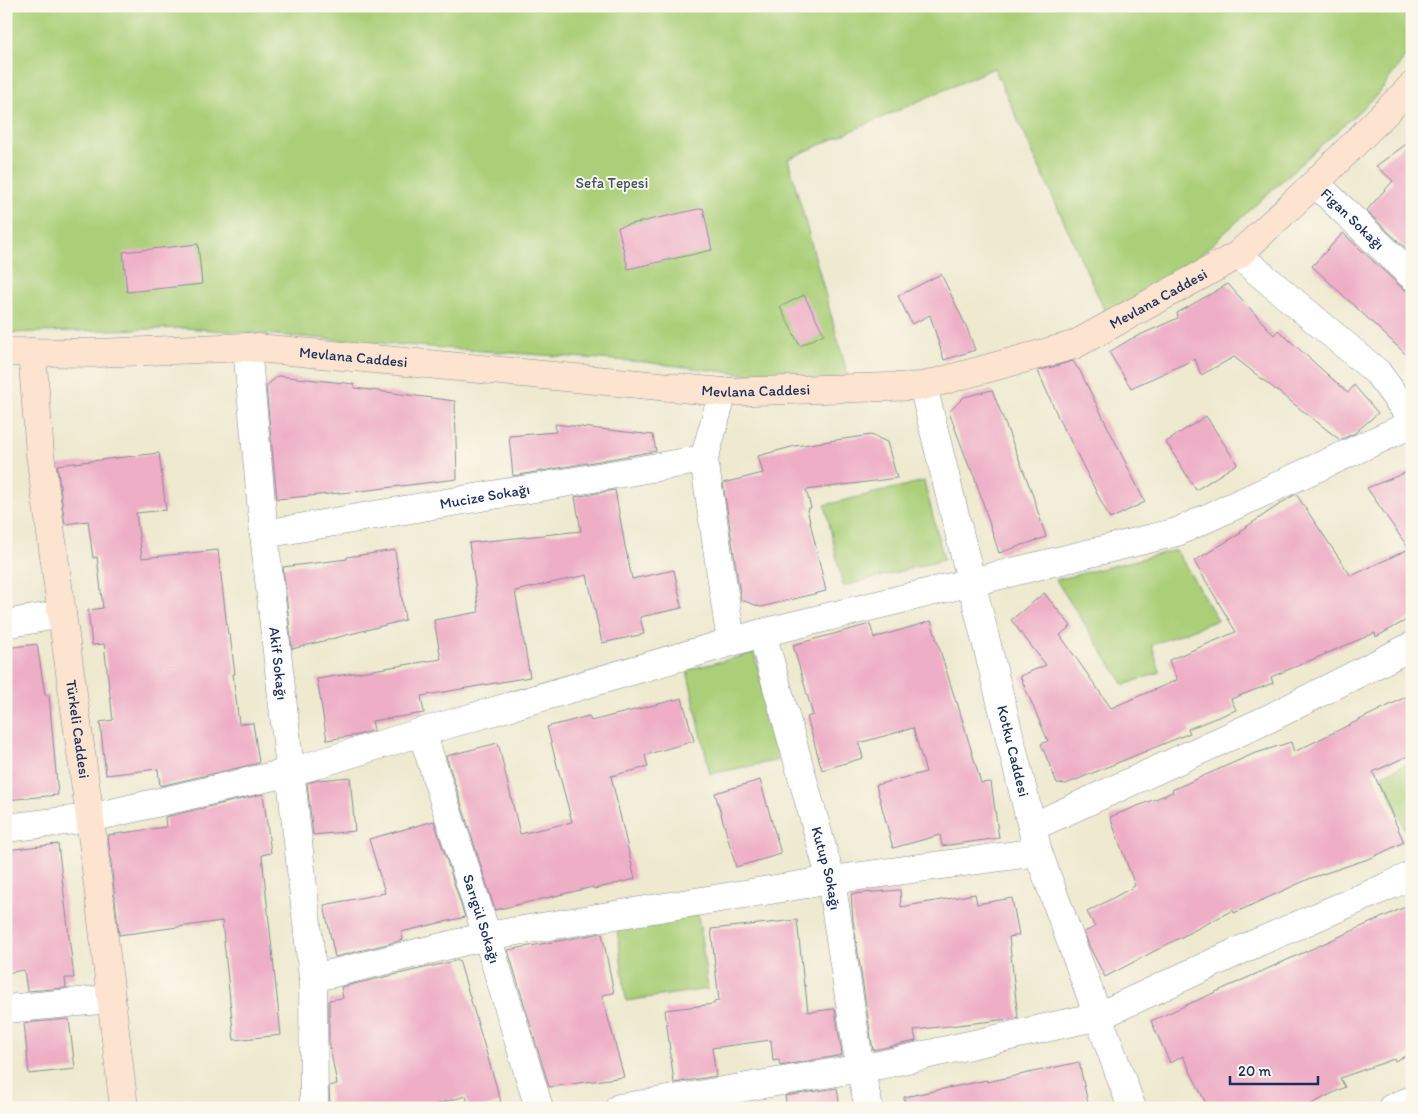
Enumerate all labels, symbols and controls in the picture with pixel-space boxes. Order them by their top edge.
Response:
park label: Sefa Tepesi [576,174,648,192]
street label: Figan Sokağı [1317,184,1388,254]
street label: Mevlana Caddesi [1106,265,1210,333]
street label: Mevlana Caddesi [298,343,408,371]
street label: Mevlana Caddesi [701,380,810,401]
street label: Mucize Sokağı [438,480,531,513]
street label: Akif Sokağı [265,626,291,701]
street label: Türkeli Caddesi [62,679,93,780]
street label: Kotku Caddesi [993,703,1033,799]
street label: Kutup Sokağı [807,824,845,911]
street label: Sarıgül Sokağı [459,872,504,966]
scale bar [1230,1054,1318,1086]
text: 20 m [1238,1062,1272,1080]

